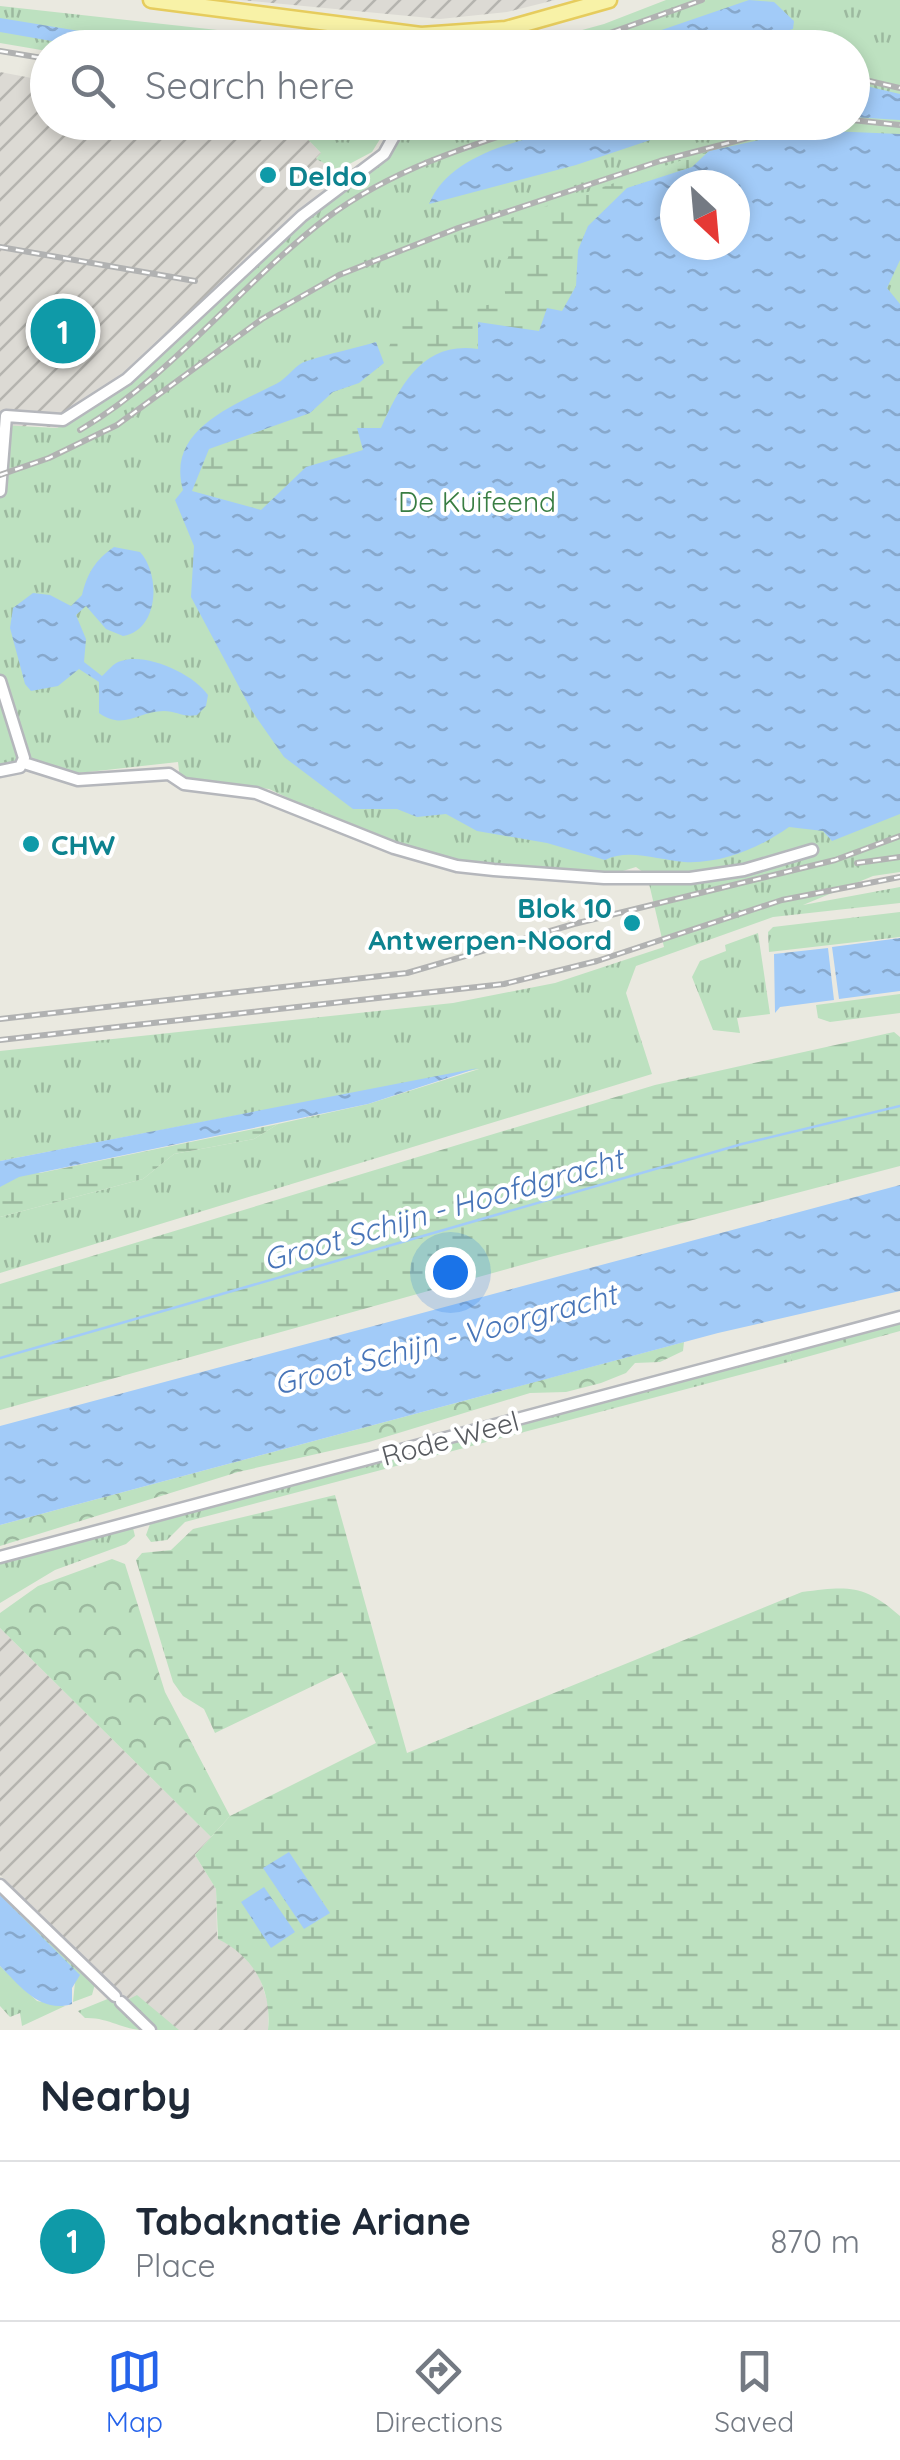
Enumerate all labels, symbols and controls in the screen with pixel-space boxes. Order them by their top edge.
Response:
search box [30,30,870,140]
icon: search [65,58,120,113]
text: Search here [145,61,355,109]
place label: Deldo [288,158,367,193]
marker: Deldo [257,164,279,186]
north arrow [660,170,750,260]
pin: 1 [30,294,96,368]
park label: De Kuifeend [398,484,556,519]
place label: CHW [51,827,115,862]
marker: CHW [20,833,42,855]
place label: Blok 10 Antwerpen-Noord [368,890,612,957]
marker: Blok 10 Antwerpen-Noord [621,912,643,934]
water label: Groot Schijn - Hoofdgracht [259,1139,630,1279]
your location [425,1247,476,1298]
water label: Groot Schijn - Voorgracht [270,1274,623,1403]
street label: Rode Weel [378,1403,522,1473]
text: Nearby [40,2069,191,2122]
text: Tabaknatie Ariane [135,2197,471,2245]
text: 1 [66,2221,79,2261]
text: 870 m [770,2221,860,2261]
text: Place [135,2245,215,2285]
tab: Map [106,2344,163,2439]
tab: Directions [374,2344,503,2439]
tab: Saved [714,2344,794,2439]

